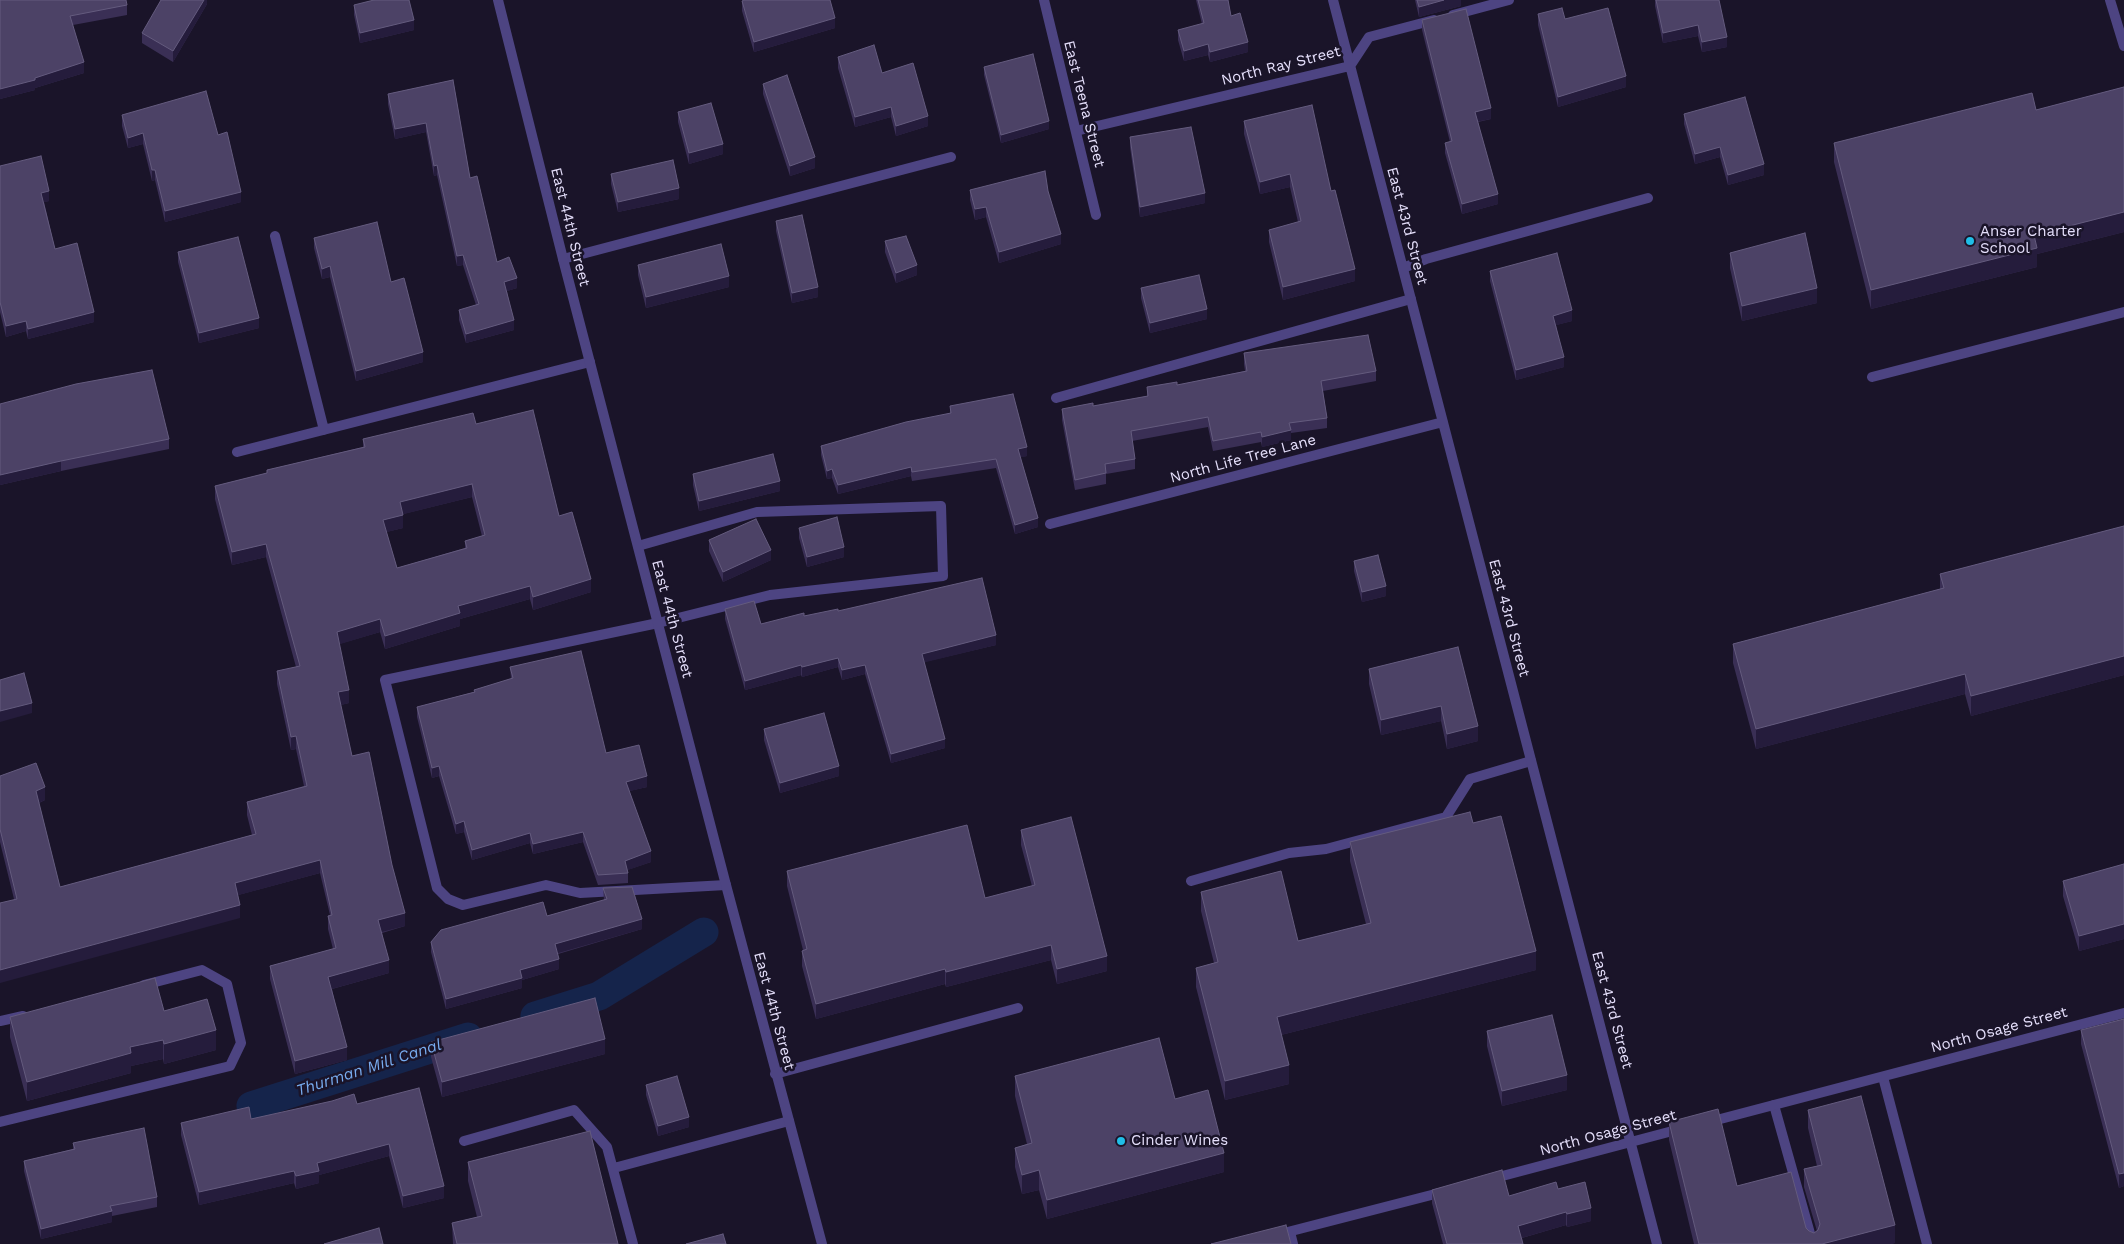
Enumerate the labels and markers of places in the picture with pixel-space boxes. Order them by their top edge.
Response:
place label: Anser Charter School [1980,223,2082,258]
marker: Anser Charter School [1964,235,1976,247]
place label: Cinder Wines [1131,1132,1228,1150]
marker: Cinder Wines [1115,1135,1127,1147]

